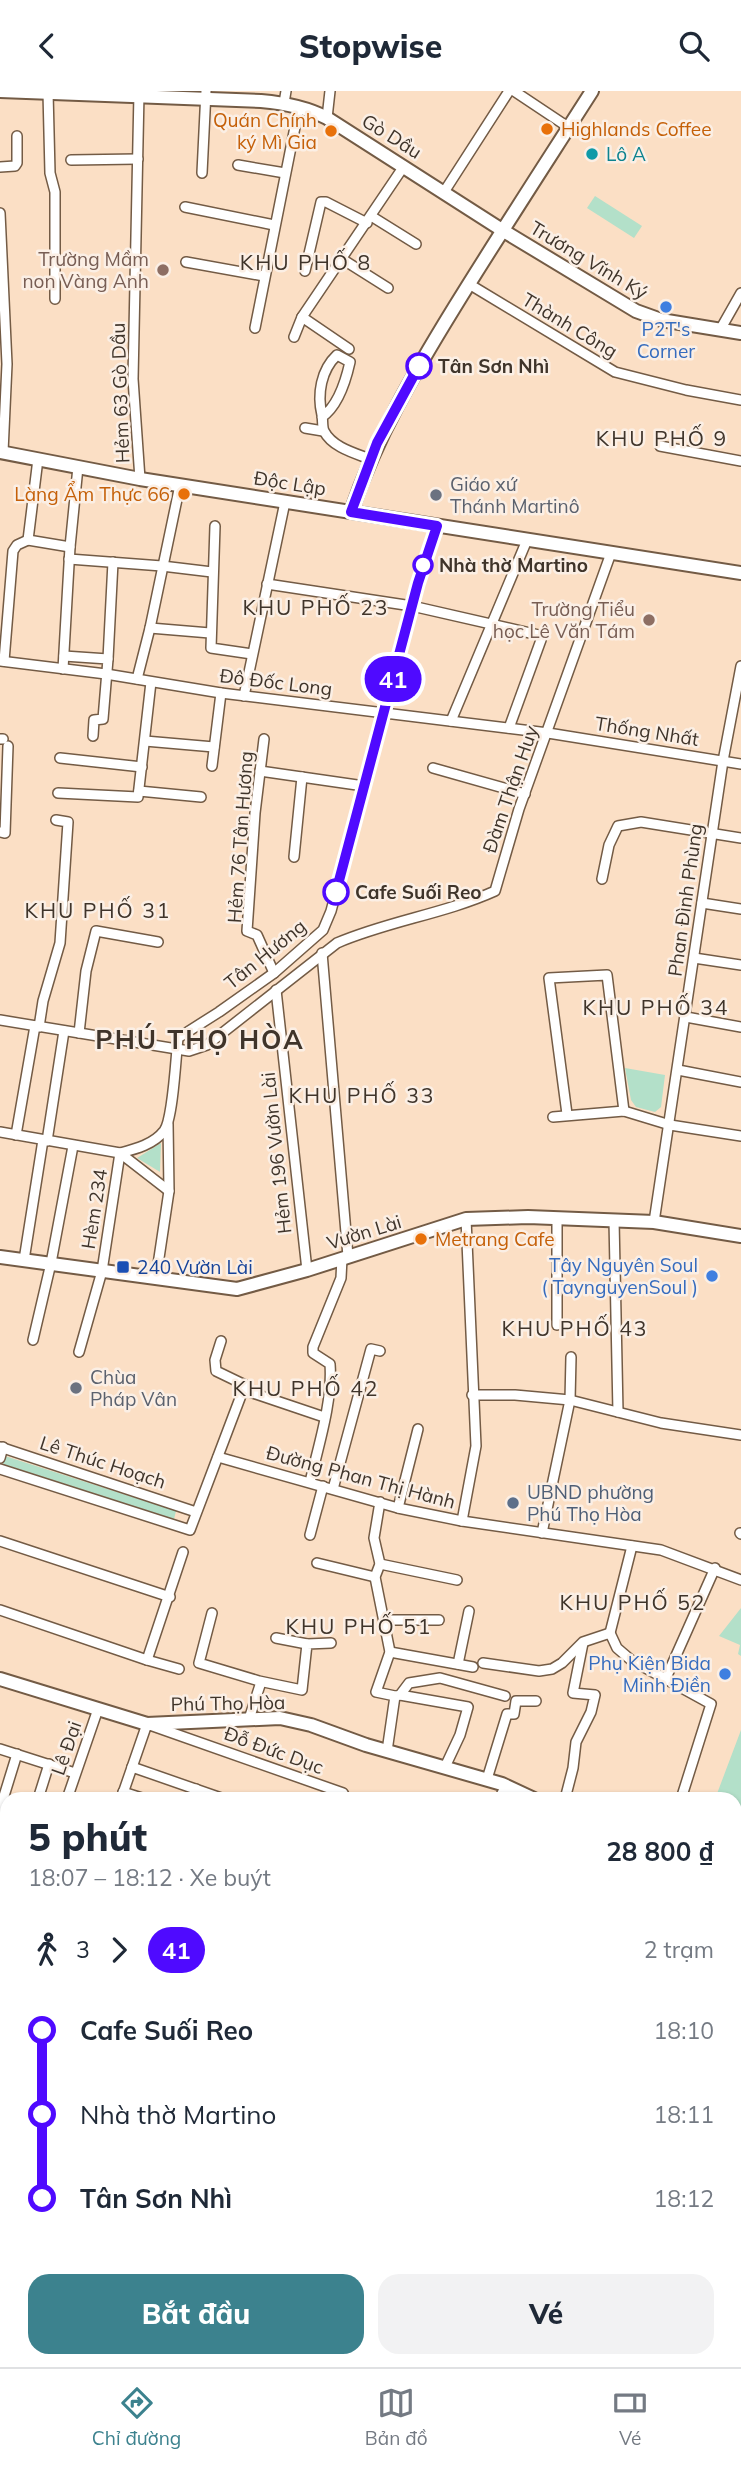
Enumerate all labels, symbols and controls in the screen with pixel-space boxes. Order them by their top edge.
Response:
text: Stopwise [299,26,442,66]
icon: back [28,27,66,65]
icon: search [675,27,713,65]
place label: Quán Chính ký Mì Gia [213,108,317,154]
street label: Gò Dầu [358,108,426,164]
place label: Highlands Coffee [561,117,712,141]
marker: Highlands Coffee [539,121,555,137]
marker: Quán Chính ký Mì Gia [323,123,339,139]
place label: Lô A [606,142,646,166]
marker: Lô A [584,146,600,162]
street label: Trương Vĩnh Ký [526,215,652,305]
place label: Trường Mầm non Vàng Anh [22,247,149,293]
district label: KHU PHỐ 8 [240,248,372,275]
marker: Trường Mầm non Vàng Anh [155,262,171,278]
street label: Thành Công [518,287,622,363]
marker: P2T's Corner [658,299,674,315]
place label: P2T's Corner [637,317,695,363]
street label: Hẻm 63 Gò Dầu [106,322,134,464]
marker: Tân Sơn Nhì [406,353,432,379]
place label: Tân Sơn Nhì [438,354,549,378]
district label: KHU PHỐ 9 [596,424,728,451]
street label: Độc Lập [252,465,328,501]
place label: Giáo xứ Thánh Martinô [450,472,580,518]
place label: Làng Ẩm Thực 66 [14,481,170,506]
marker: Làng Ẩm Thực 66 [176,486,192,502]
marker: Giáo xứ Thánh Martinô [428,487,444,503]
place label: Nhà thờ Martino [439,553,588,577]
marker: Nhà thờ Martino [413,555,433,575]
district label: KHU PHỐ 23 [243,593,389,620]
place label: Trường Tiểu học Lê Văn Tám [493,597,635,643]
marker: Trường Tiểu học Lê Văn Tám [641,612,657,628]
line badge: 41 [362,656,424,702]
street label: Đô Đốc Long [218,663,334,701]
text: 41 [379,664,407,694]
street label: Thống Nhất [594,711,701,751]
street label: Đàm Thận Huy [477,722,543,856]
street label: Hẻm 76 Tân Hương [222,750,258,924]
street label: Phan Đình Phùng [662,822,708,978]
marker: Cafe Suối Reo [323,879,349,905]
place label: Cafe Suối Reo [355,880,482,904]
district label: KHU PHỐ 31 [25,896,171,923]
street label: Tân Hương [219,914,311,994]
district label: KHU PHỐ 34 [583,993,729,1020]
district label: PHÚ THỌ HÒA [95,1023,305,1056]
street label: Hẻm 196 Vườn Lài [256,1071,296,1235]
district label: KHU PHỐ 33 [289,1081,435,1108]
street label: Hèm 234 [76,1167,112,1251]
street label: Vườn Lài [324,1209,404,1255]
place label: Metrang Cafe [435,1227,555,1251]
marker: Metrang Cafe [413,1231,429,1247]
place label: Tây Nguyên Soul ( TaynguyenSoul ) [541,1253,698,1299]
place label: 240 Vườn Lài [137,1255,253,1279]
marker: 240 Vườn Lài [115,1259,131,1275]
marker: Tây Nguyên Soul ( TaynguyenSoul ) [704,1268,720,1284]
district label: KHU PHỐ 43 [502,1314,648,1341]
place label: Chùa Pháp Vân [90,1365,177,1411]
district label: KHU PHỐ 42 [233,1374,379,1401]
marker: Chùa Pháp Vân [68,1380,84,1396]
street label: Lê Thúc Hoạch [37,1430,169,1494]
street label: Đường Phan Thị Hành [264,1440,458,1514]
place label: UBND phường Phú Thọ Hòa [527,1480,654,1526]
marker: UBND phường Phú Thọ Hòa [505,1495,521,1511]
district label: KHU PHỐ 52 [560,1588,706,1615]
district label: KHU PHỐ 51 [286,1612,432,1639]
place label: Phụ Kiện Bida Minh Điền [588,1651,711,1697]
marker: Phụ Kiện Bida Minh Điền [717,1666,733,1682]
street label: Phú Thọ Hòa [170,1690,286,1716]
street label: Lê Đại [46,1718,86,1778]
street label: Đỗ Đức Dục [221,1721,327,1779]
text: 5 phút [28,1813,147,1861]
text: 28 800 ₫ [606,1835,714,1868]
text: 18:07 – 18:12 · Xe buýt [28,1863,271,1892]
icon: walk [28,1931,66,1969]
icon: forward [100,1931,138,1969]
text: 3 [76,1935,90,1964]
text: 41 [162,1935,191,1965]
text: 2 trạm [644,1935,714,1964]
text: Cafe Suối Reo [80,2014,253,2047]
text: 18:10 [654,2016,714,2045]
text: Nhà thờ Martino [80,2098,276,2131]
text: 18:11 [654,2100,714,2129]
text: Tân Sơn Nhì [80,2182,232,2215]
text: 18:12 [654,2184,714,2213]
button: Bắt đầu [28,2274,364,2354]
button: Vé [378,2274,714,2354]
tab: Chỉ đường [92,2384,181,2450]
tab: Bản đồ [365,2384,428,2450]
tab: Vé [611,2384,649,2450]

